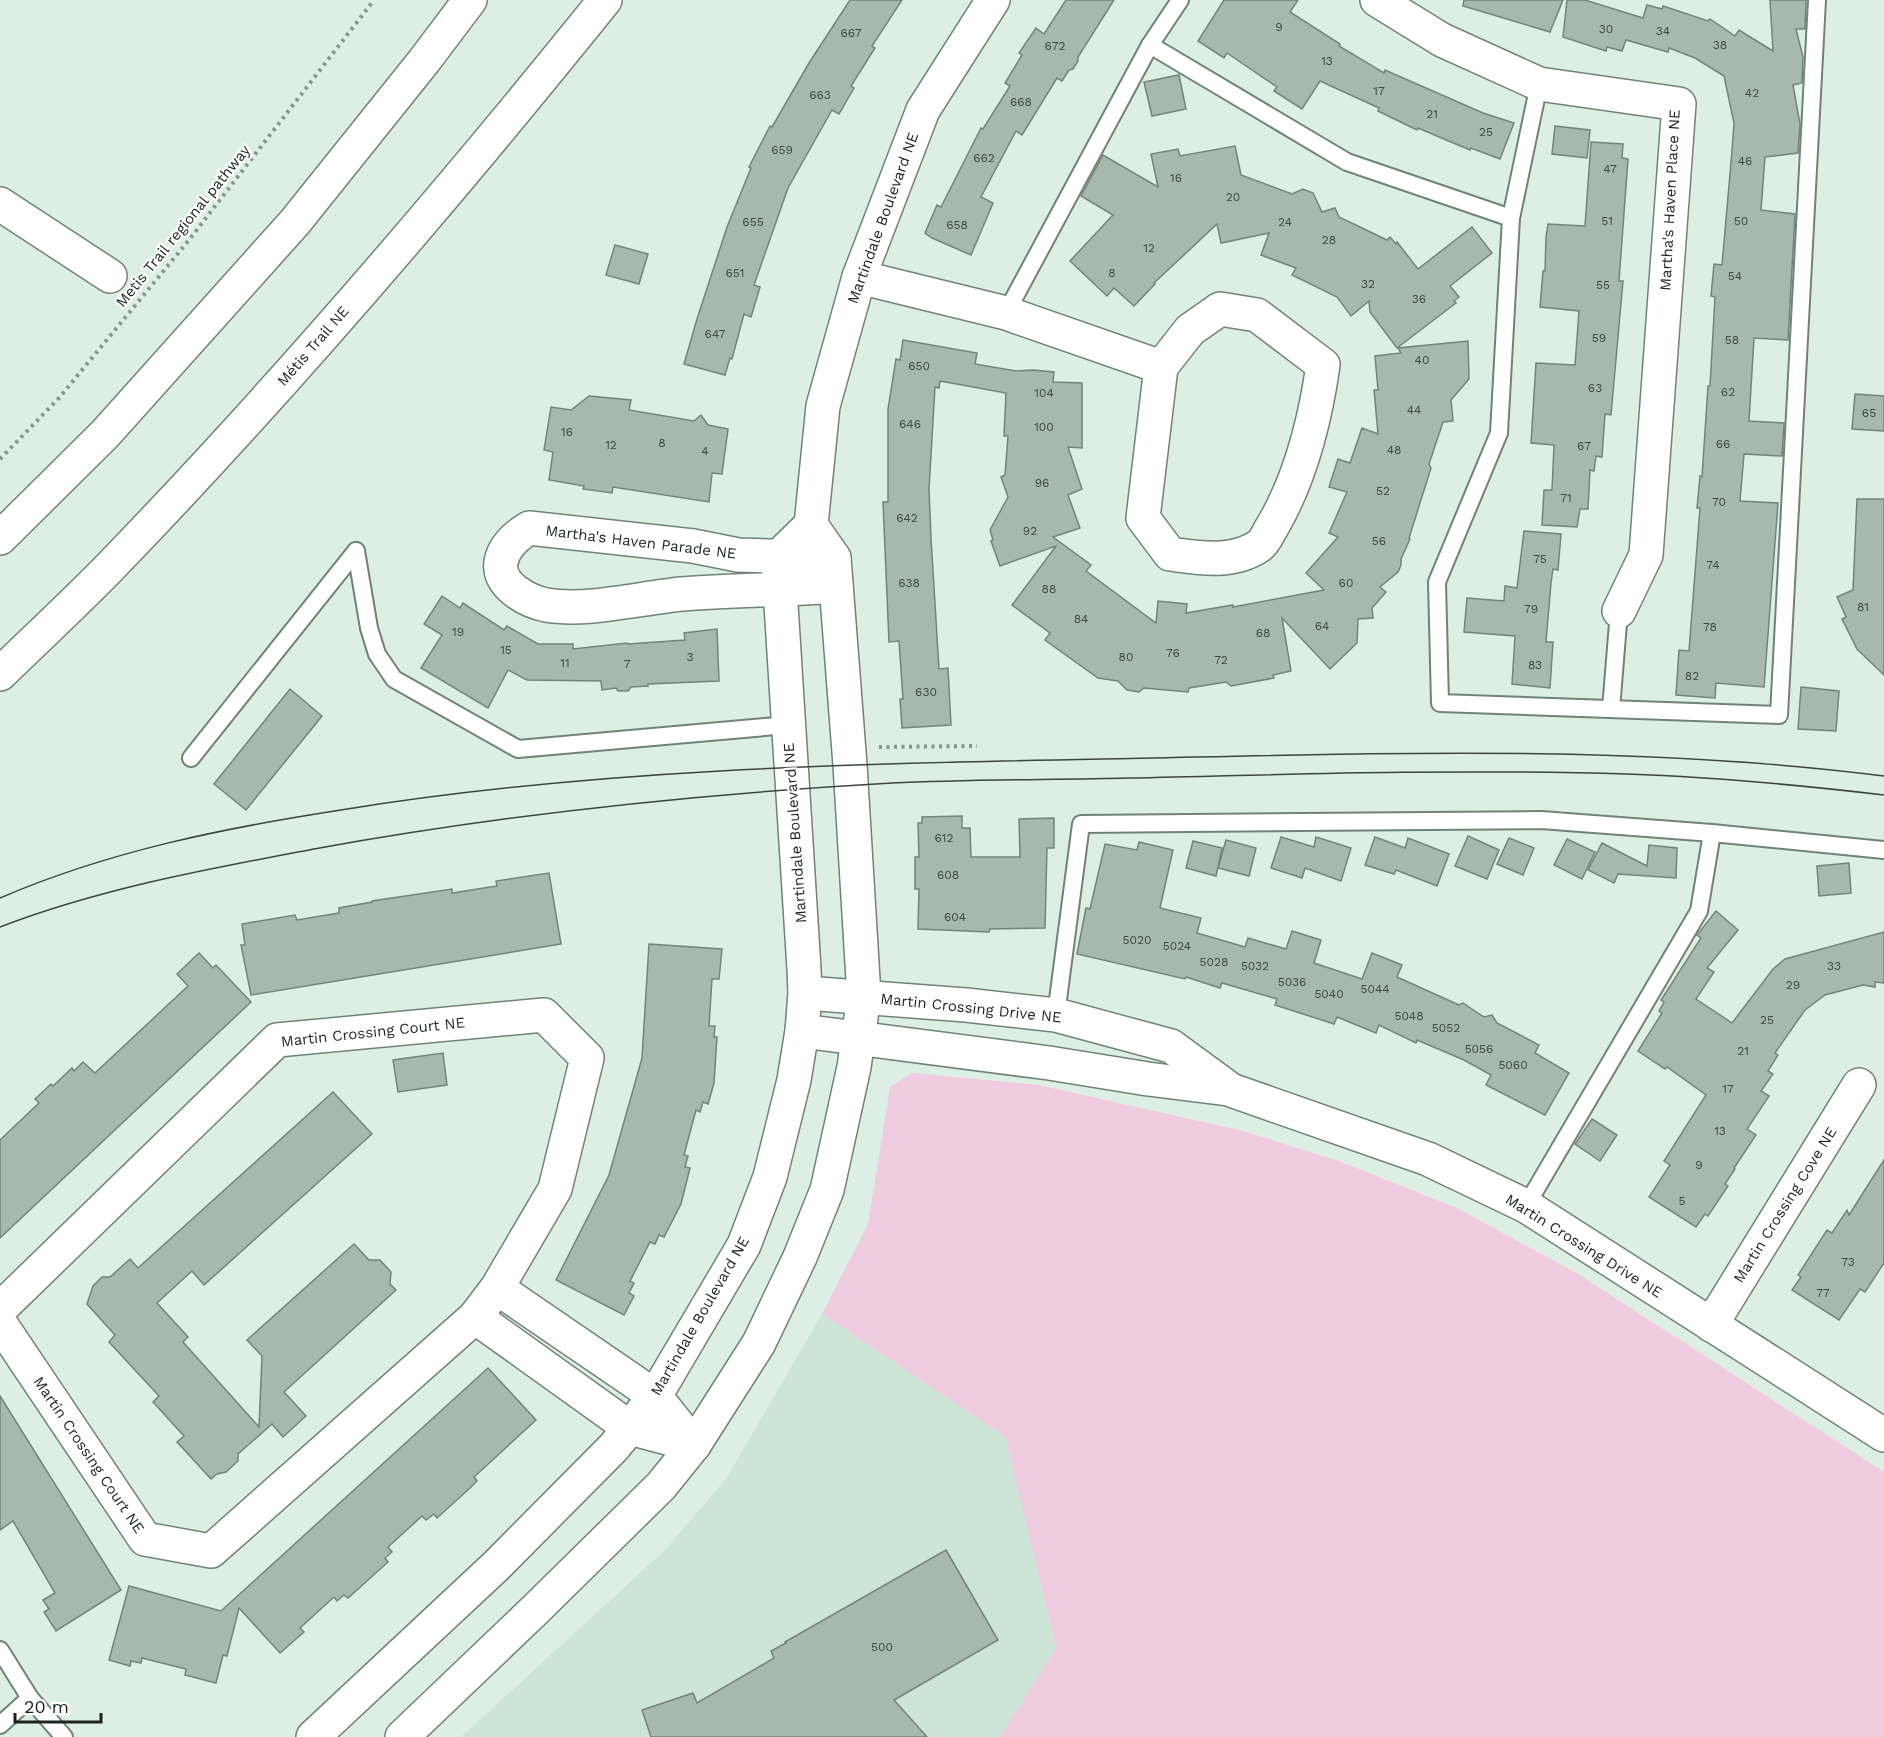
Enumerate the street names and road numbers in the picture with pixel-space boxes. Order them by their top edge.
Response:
street label: Martha's Haven Place NE [1656,109,1684,291]
street label: Martindale Boulevard NE [844,130,922,306]
street label: Metis Trail regional pathway [112,141,254,311]
street label: Métis Trail NE [273,302,353,390]
street label: Martha's Haven Parade NE [544,521,738,563]
street label: Martindale Boulevard NE [780,742,810,924]
street label: Martin Crossing Drive NE [880,990,1062,1026]
street label: Martin Crossing Court NE [280,1013,466,1051]
street label: Martin Crossing Cove NE [1730,1124,1840,1286]
street label: Martin Crossing Drive NE [1502,1190,1666,1302]
street label: Martindale Boulevard NE [647,1233,753,1399]
street label: Martin Crossing Court NE [30,1373,148,1537]

